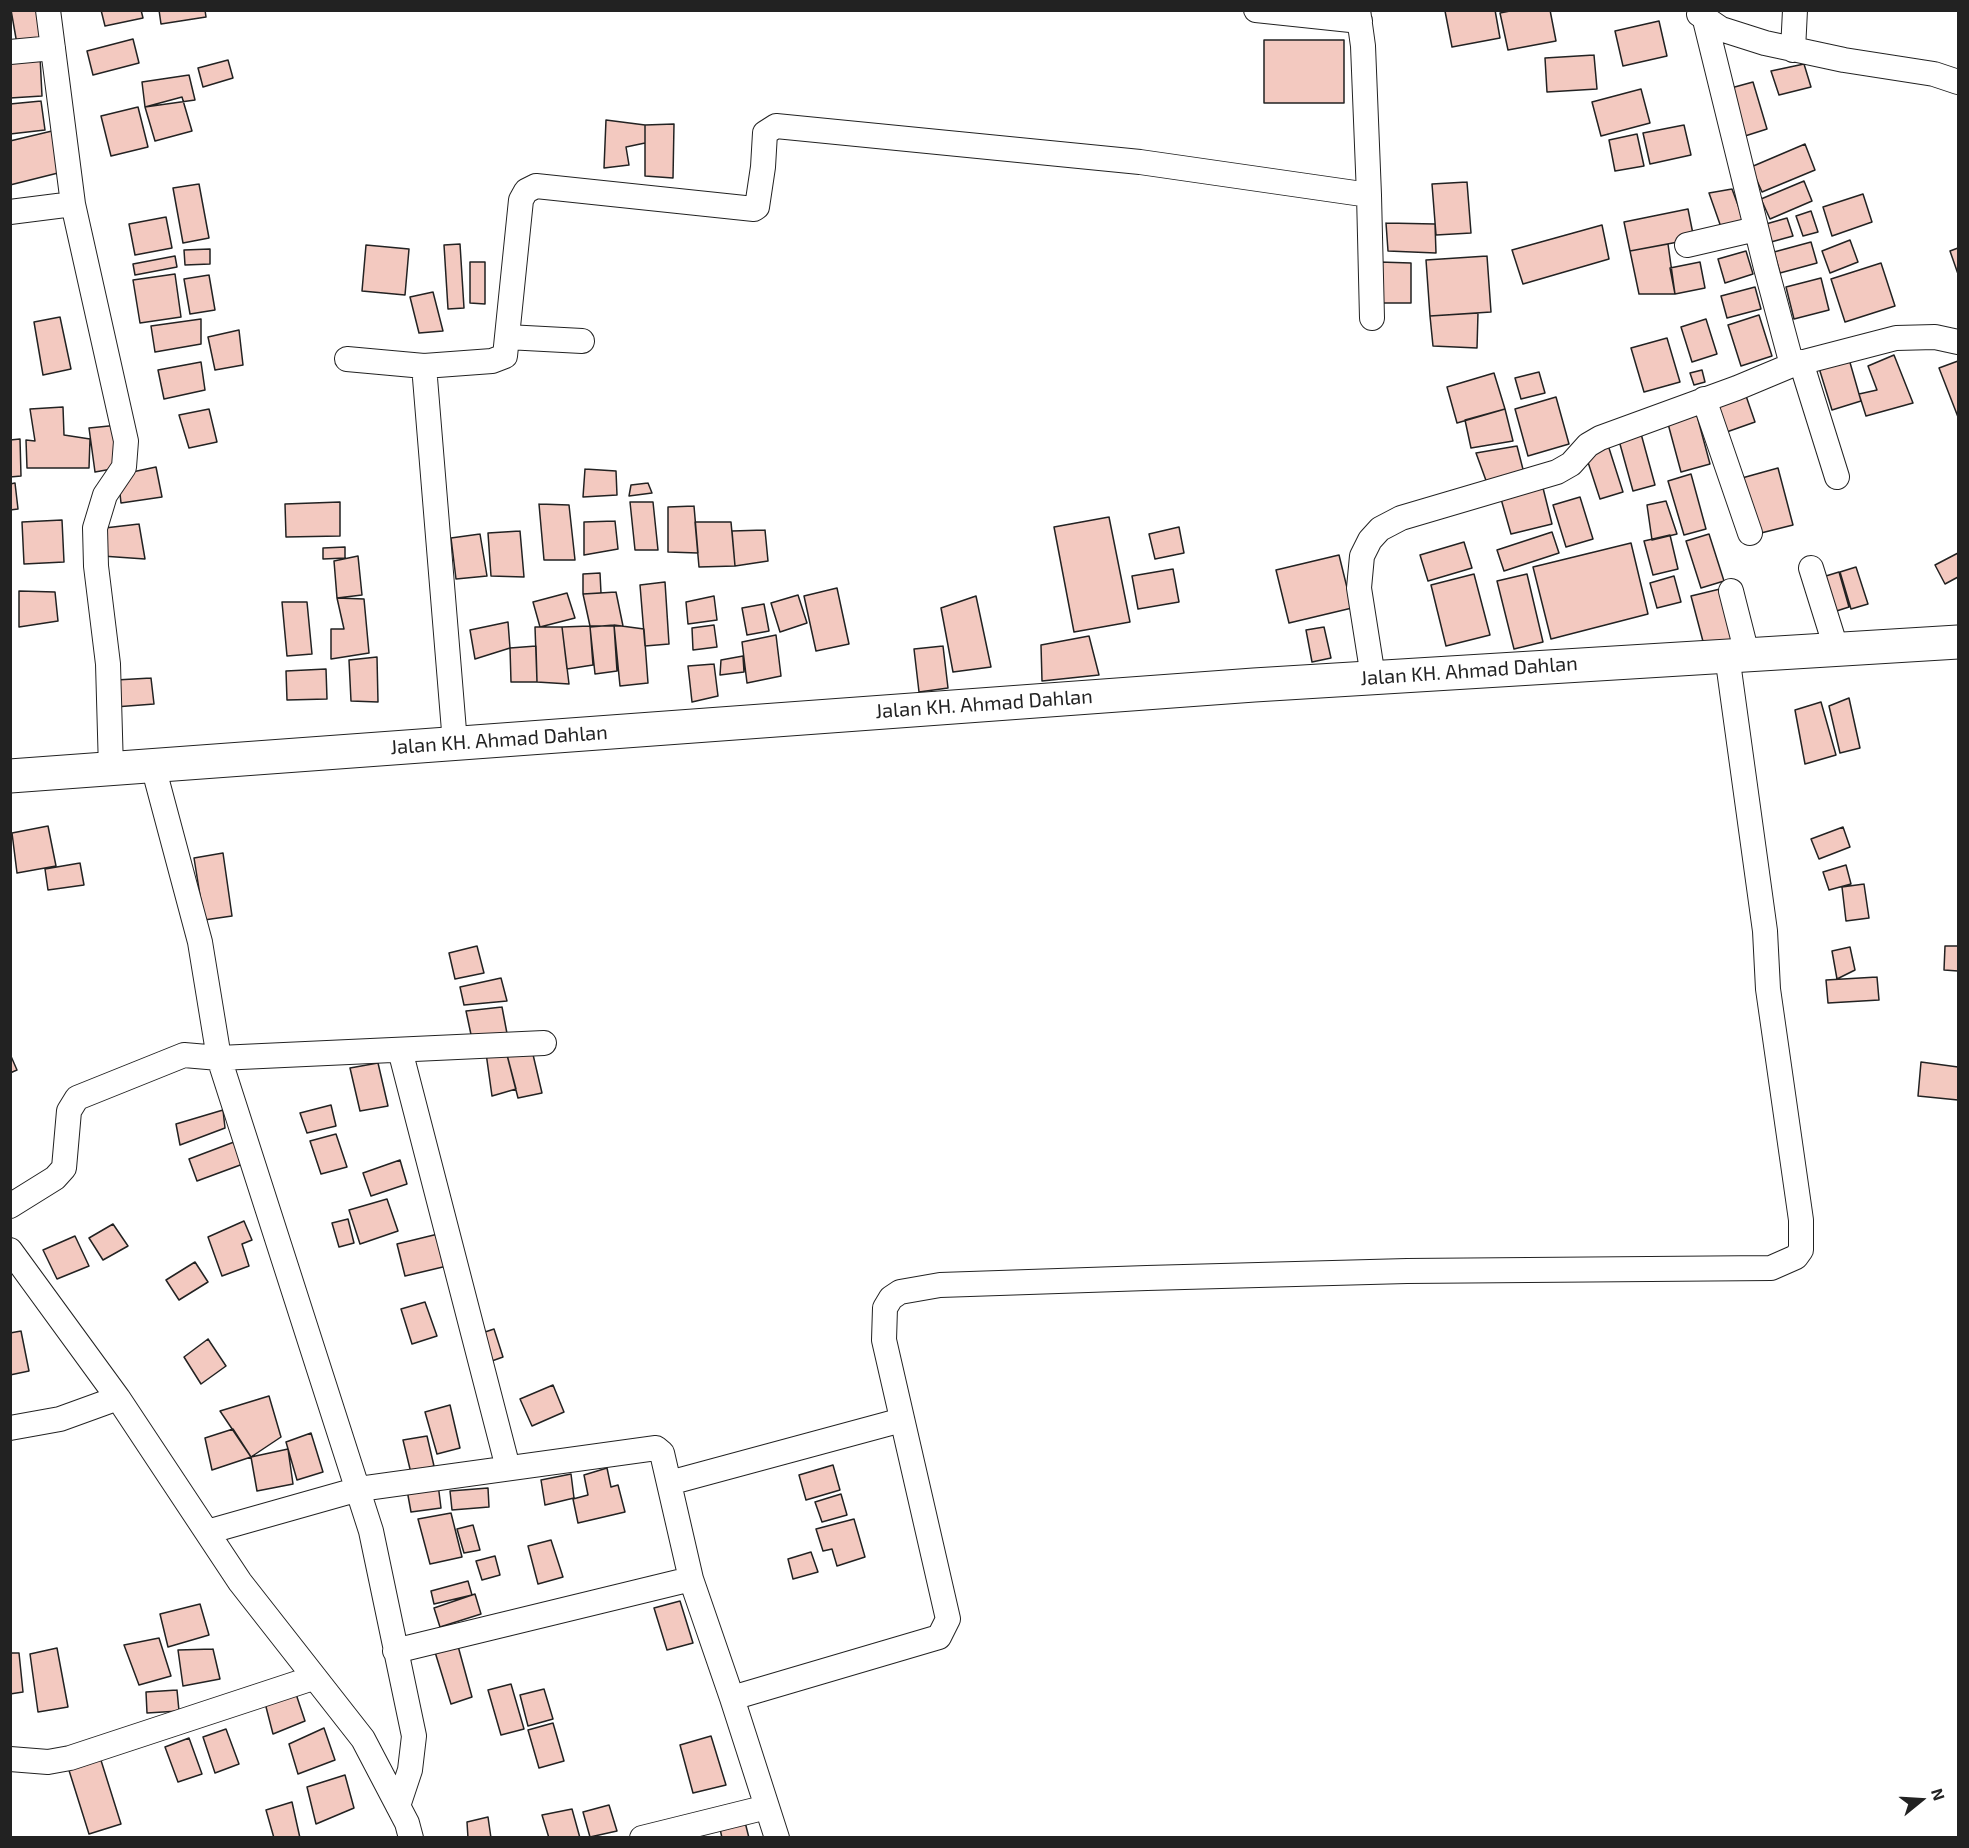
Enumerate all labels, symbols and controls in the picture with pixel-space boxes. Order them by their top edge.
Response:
street label: Jalan KH. Ahmad Dahlan [1359,651,1579,691]
street label: Jalan KH. Ahmad Dahlan [874,684,1094,724]
street label: Jalan KH. Ahmad Dahlan [389,720,609,760]
north arrow [1891,1770,1951,1830]
text: N [1928,1786,1949,1803]

